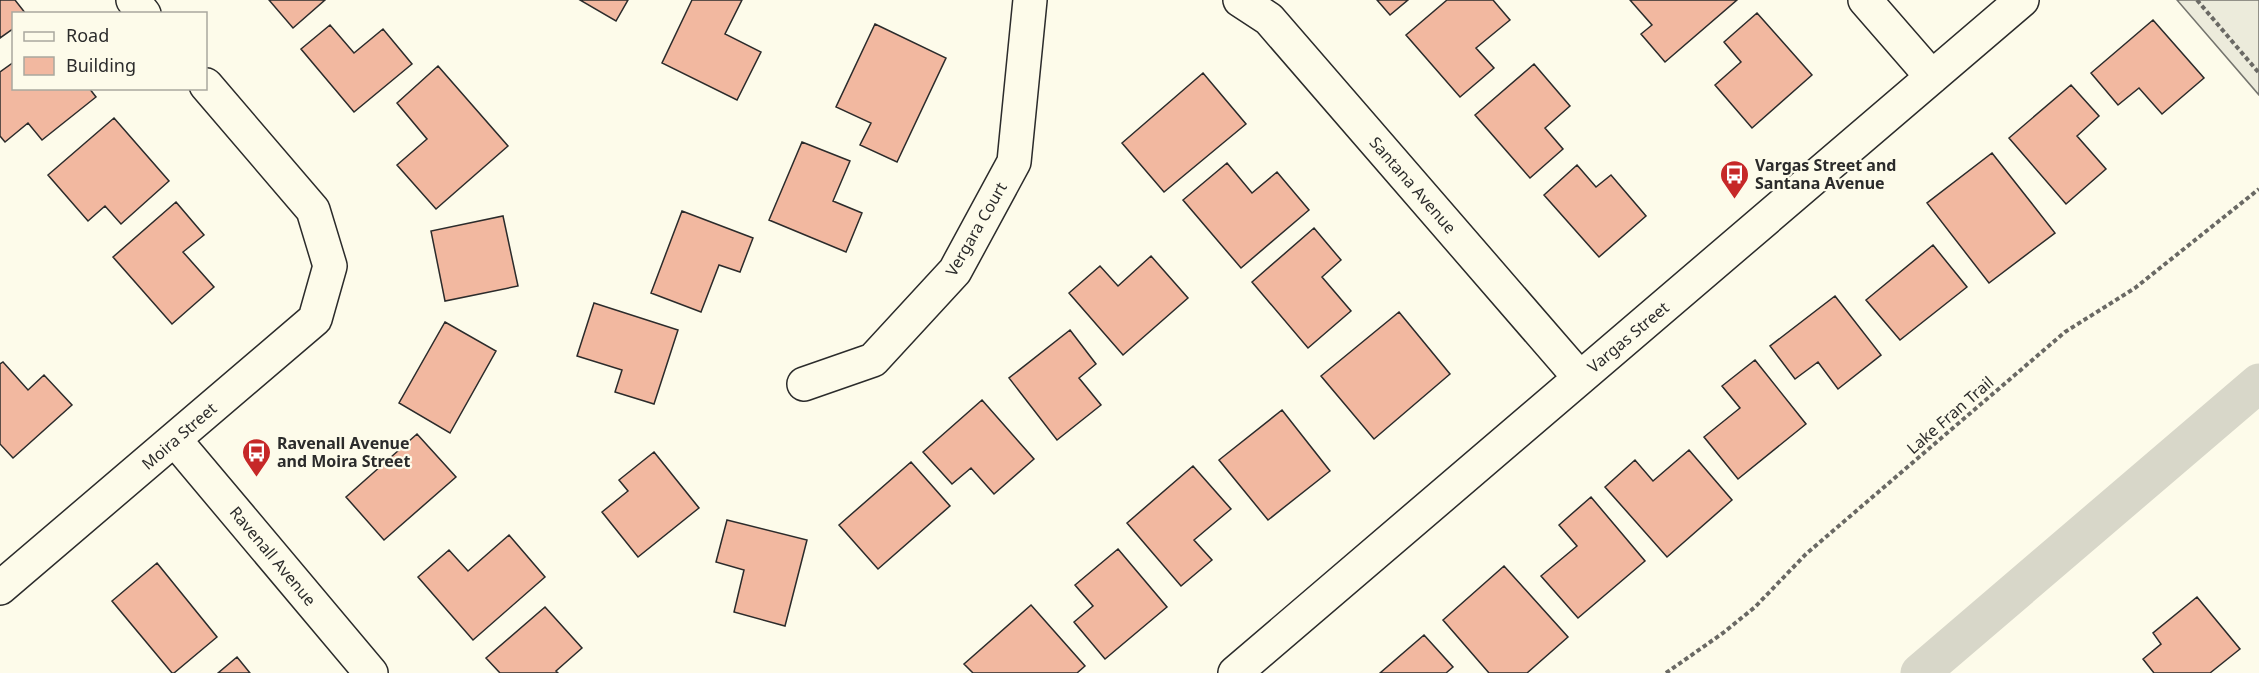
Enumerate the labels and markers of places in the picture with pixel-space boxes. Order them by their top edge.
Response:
place label: Vargas Street and Santana Avenue [1755,154,1896,194]
bus stop icon: Vargas Street and Santana Avenue [1718,158,1750,200]
place label: Ravenall Avenue and Moira Street [277,432,410,472]
bus stop icon: Ravenall Avenue and Moira Street [240,436,272,478]

